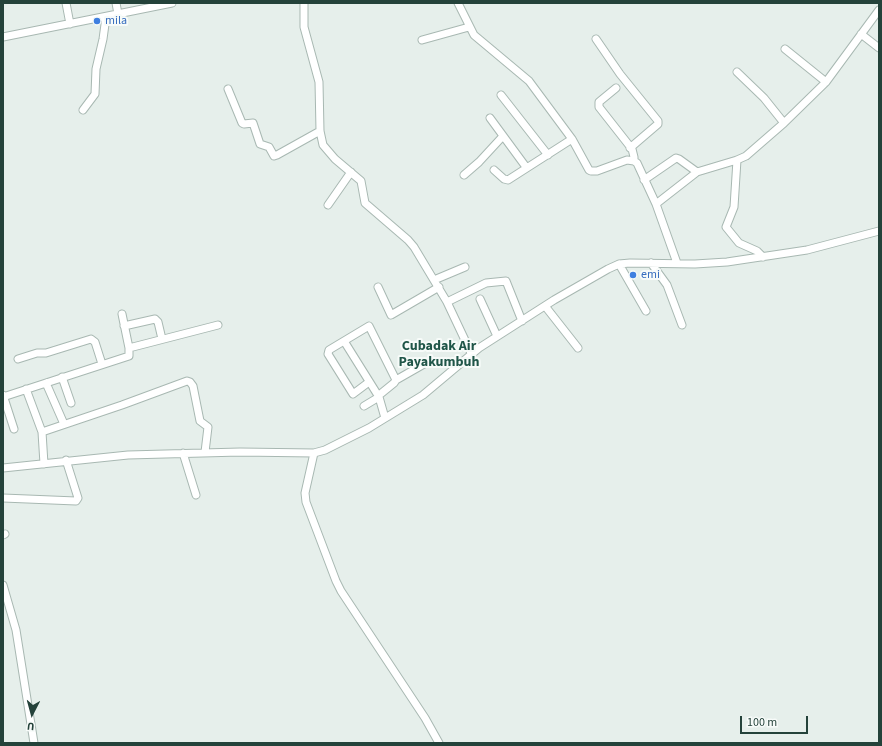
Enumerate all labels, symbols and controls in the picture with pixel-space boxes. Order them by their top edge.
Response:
place label: mila [105,14,127,28]
marker: mila [92,16,102,26]
place label: emi [641,268,660,282]
marker: emi [628,270,638,280]
district label: Cubadak Air Payakumbuh [399,339,479,372]
north arrow [12,694,52,734]
scale bar [742,708,810,734]
text: 100 m [747,714,777,731]
text: U [26,719,35,734]

